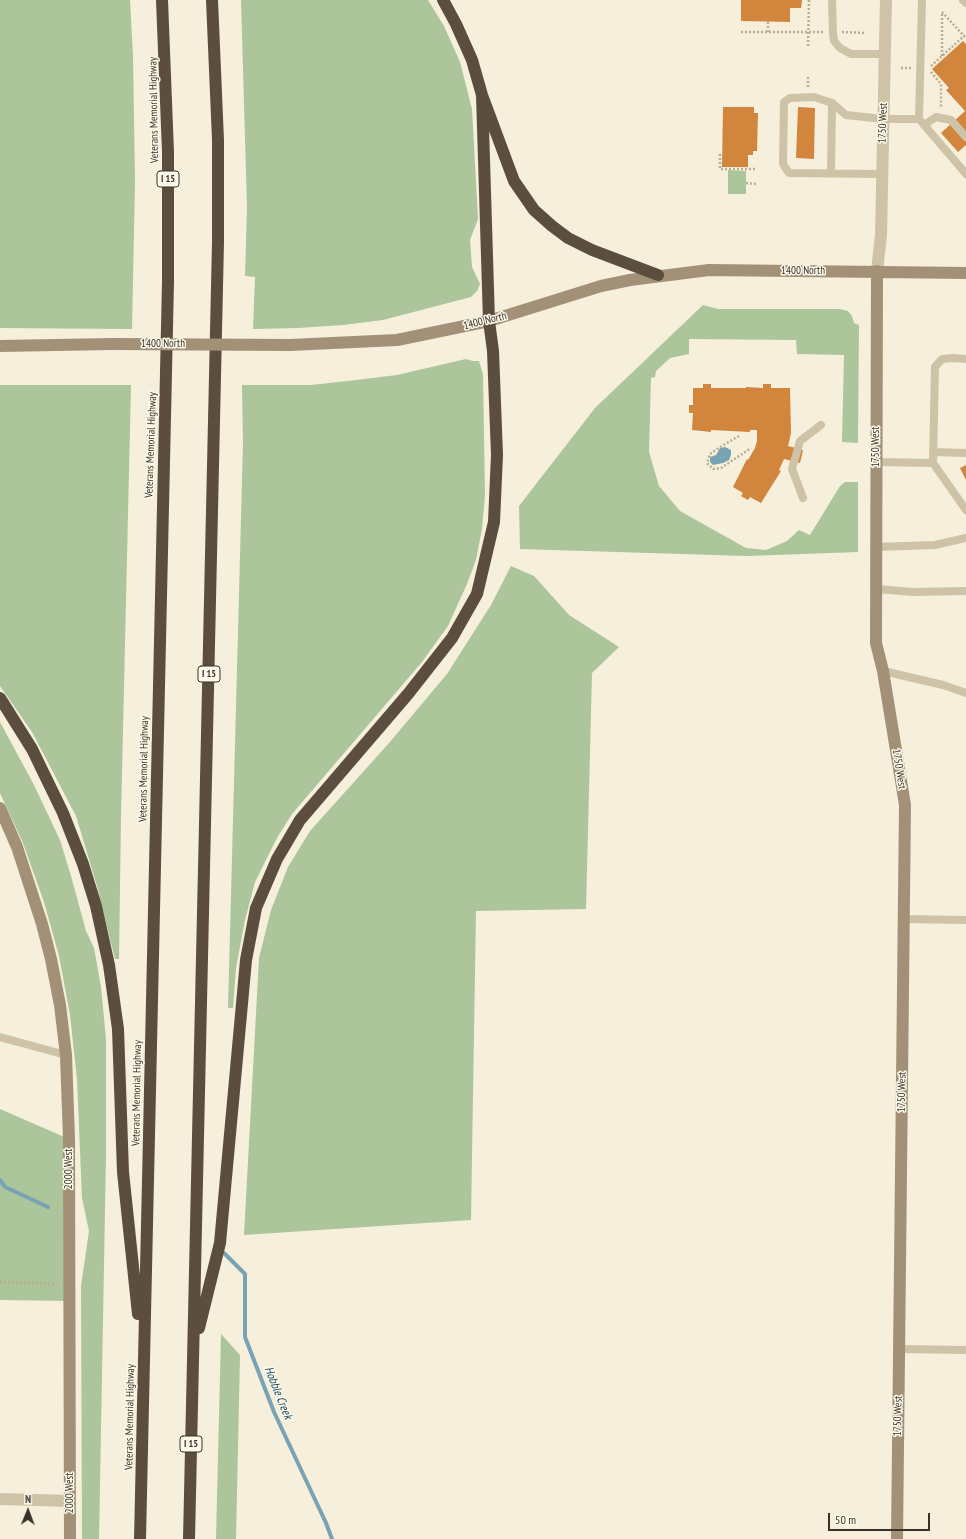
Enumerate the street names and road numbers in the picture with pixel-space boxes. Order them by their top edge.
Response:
street label: Veterans Memorial Highway [146,57,162,163]
street label: 1750 West [876,103,890,143]
road number: I 15 [157,171,179,187]
street label: 1400 North [781,264,825,278]
street label: 1400 North [462,309,508,333]
street label: 1400 North [141,337,185,351]
street label: Veterans Memorial Highway [143,392,159,498]
street label: 1750 West [869,427,883,467]
road number: I 15 [198,666,220,682]
street label: Veterans Memorial Highway [136,716,152,822]
street label: 1750 West [889,748,909,790]
street label: Veterans Memorial Highway [129,1040,145,1146]
street label: 1750 West [895,1072,909,1112]
street label: 2000 West [62,1149,76,1189]
street label: Veterans Memorial Highway [122,1364,138,1470]
street label: 1750 West [891,1396,905,1436]
road number: I 15 [180,1436,202,1452]
street label: 2000 West [63,1473,77,1513]

